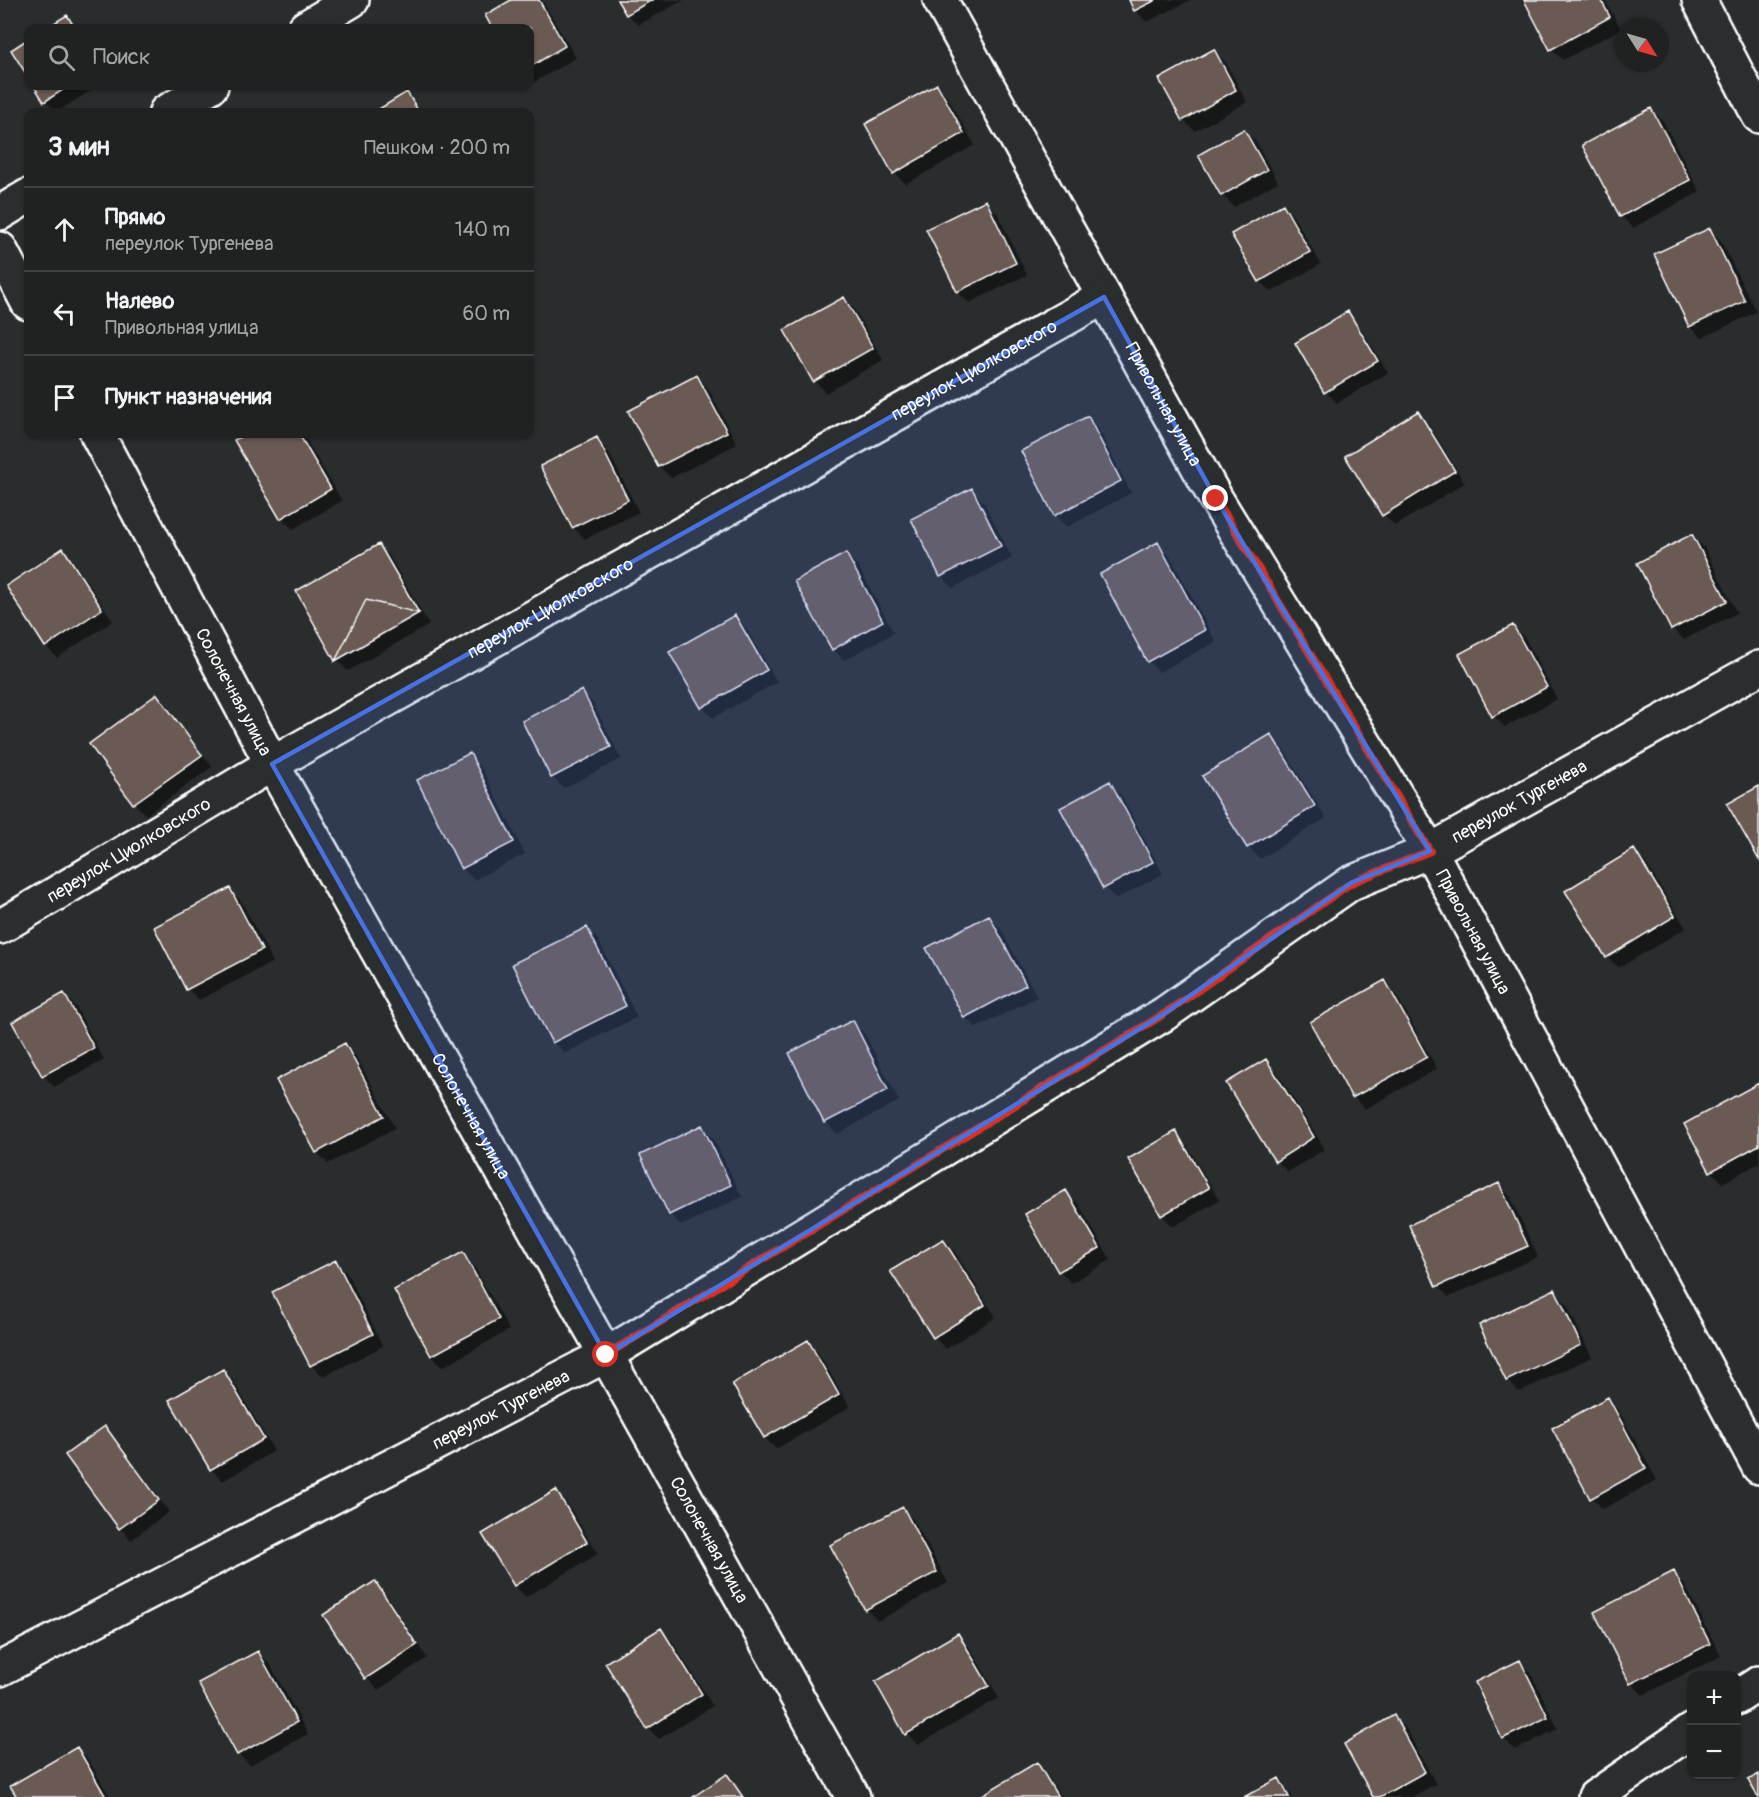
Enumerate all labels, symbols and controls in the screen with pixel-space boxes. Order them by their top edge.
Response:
north arrow [1615,18,1669,72]
search box [24,24,534,90]
icon: search [45,41,78,74]
text: Поиск [93,43,150,71]
text: 3 мин [48,131,110,163]
text: Пешком · 200 m [364,135,510,160]
text: Прямо [105,203,165,231]
icon: ahead [48,213,81,246]
text: 140 m [455,217,510,242]
text: переулок Тургенева [105,231,274,256]
text: Налево [105,287,174,315]
icon: left [48,297,81,330]
text: 60 m [463,301,510,326]
street label: переулок Циолковского [887,314,1061,426]
text: Привольная улица [105,315,258,340]
street label: Привольная улица [1120,338,1207,470]
icon: arrive [48,381,81,414]
text: Пункт назначения [105,383,272,411]
route end [1202,485,1228,511]
street label: переулок Циолковского [463,552,638,664]
street label: Солонечная улица [191,624,277,760]
street label: переулок Тургенева [1447,754,1591,848]
street label: переулок Циолковского [42,792,215,908]
street label: Привольная улица [1431,866,1516,998]
street label: Солонечная улица [426,1049,516,1183]
route start [592,1341,618,1367]
street label: переулок Тургенева [428,1364,573,1455]
street label: Солонечная улица [665,1472,754,1607]
map controls [1687,1671,1741,1779]
button: + [1687,1671,1741,1725]
button: − [1687,1725,1741,1779]

